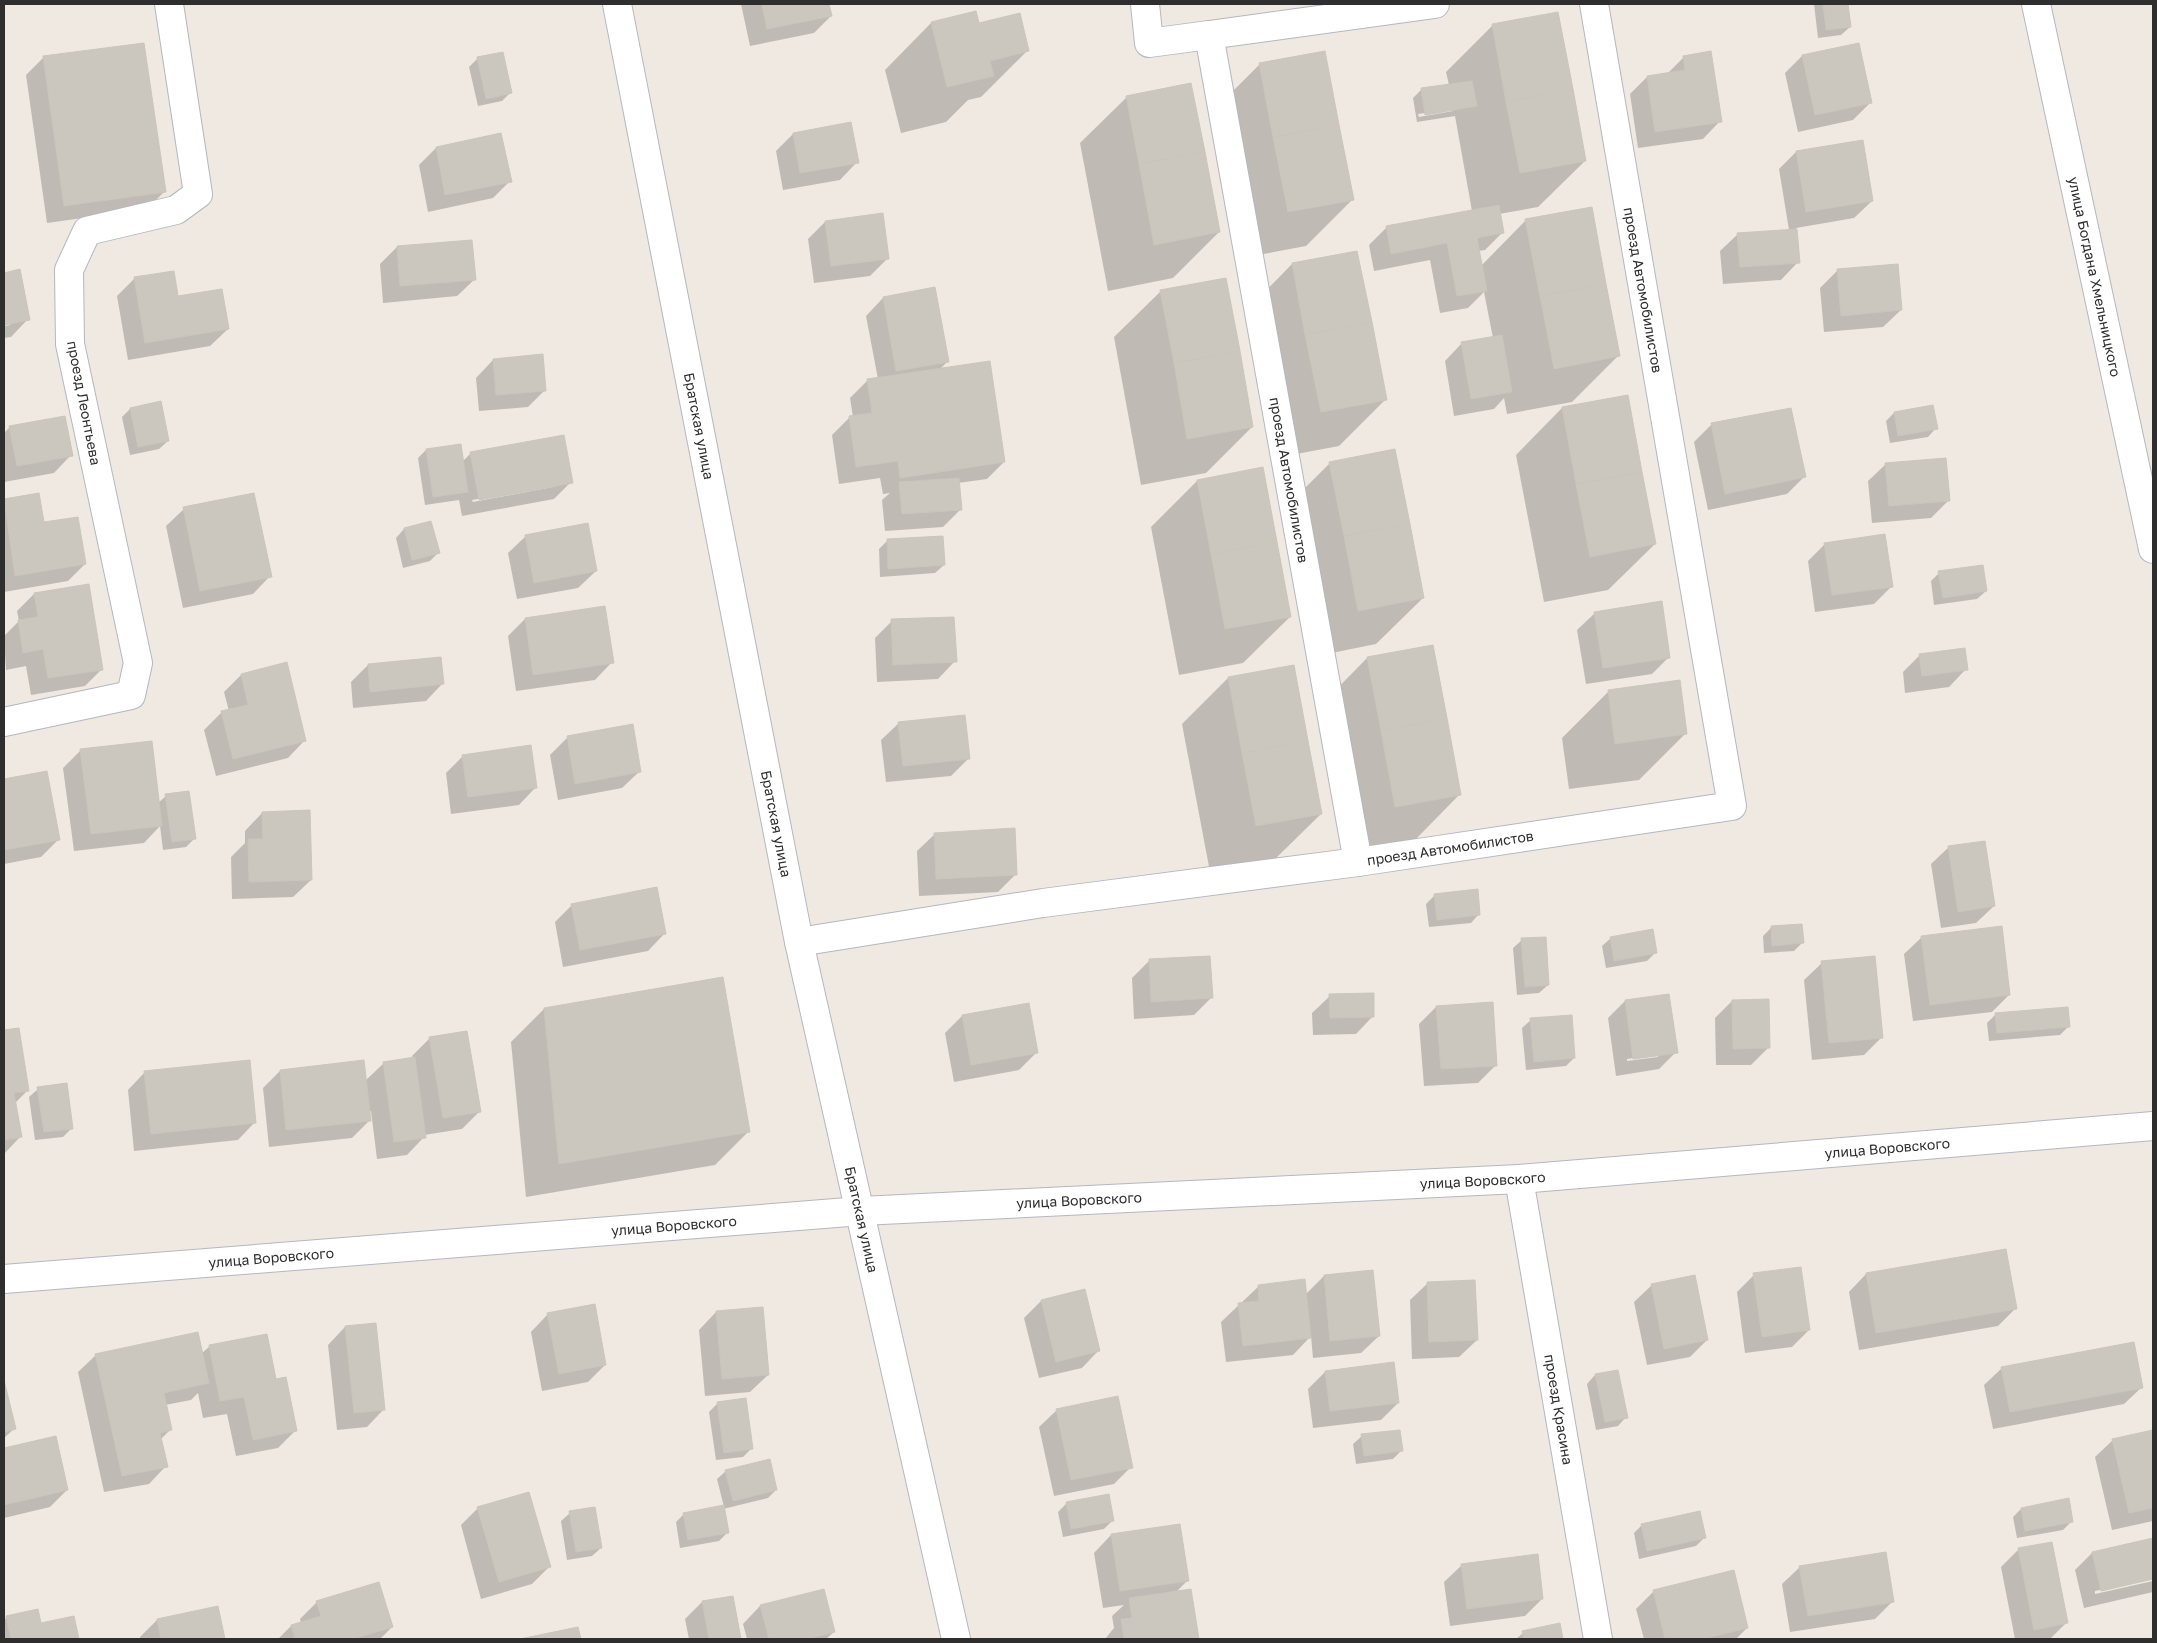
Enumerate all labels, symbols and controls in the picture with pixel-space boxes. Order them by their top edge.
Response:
street label: улица Богдана Хмельницкого [2065,175,2125,378]
street label: проезд Автомобилистов [1621,206,1666,374]
street label: проезд Леонтьева [64,339,105,466]
street label: Братская улица [681,371,718,481]
street label: проезд Автомобилистов [1267,396,1312,564]
street label: Братская улица [758,769,795,878]
street label: проезд Автомобилистов [1366,827,1535,869]
street label: улица Воровского [1824,1134,1951,1161]
street label: Братская улица [842,1165,882,1274]
street label: улица Воровского [1419,1168,1546,1192]
street label: улица Воровского [1016,1188,1142,1211]
street label: улица Воровского [610,1212,737,1239]
street label: улица Воровского [208,1244,335,1271]
street label: проезд Красина [1541,1353,1577,1466]

